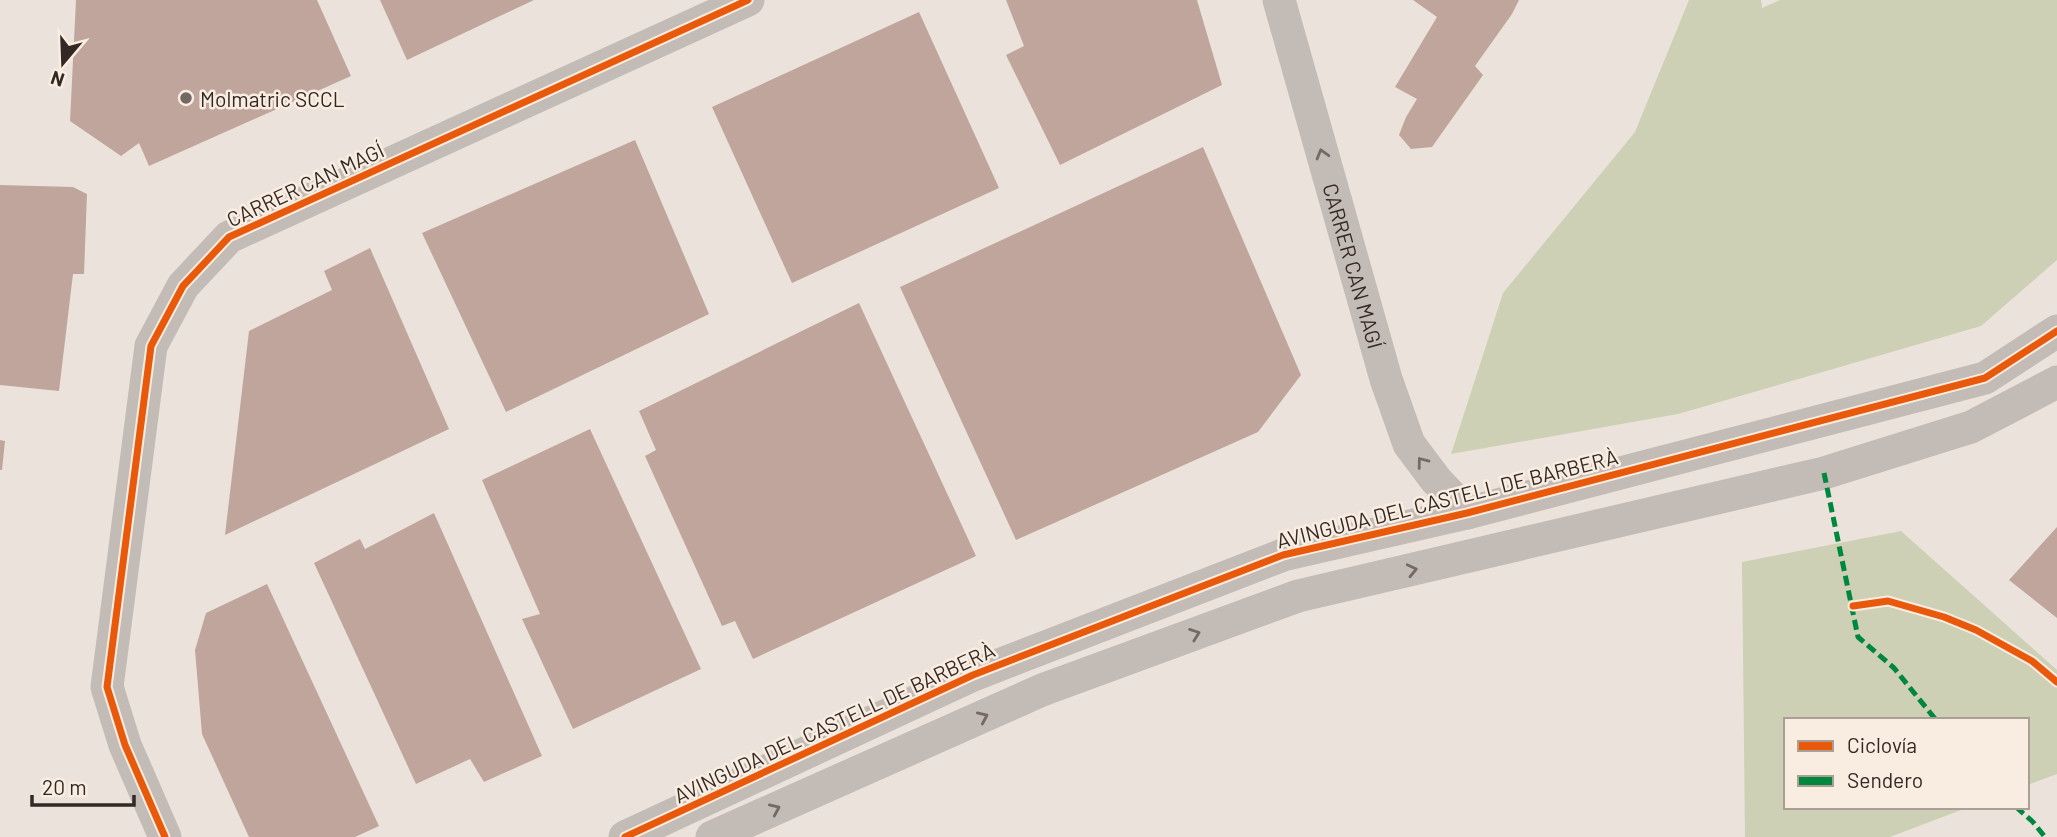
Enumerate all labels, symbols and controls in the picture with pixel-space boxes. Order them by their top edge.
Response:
north arrow [28,28,98,98]
text: N [48,67,67,92]
place label: Molmatric SCCL [200,86,345,111]
marker: Molmatric SCCL [178,90,194,106]
street label: CARRER CAN MAGÍ [222,137,388,231]
one-way arrow [1316,148,1331,160]
street label: CARRER CAN MAGÍ [1319,180,1389,351]
street label: AVINGUDA DEL CASTELL DE BARBERÀ [1274,443,1621,553]
one-way arrow [1418,457,1431,470]
one-way arrow [1406,564,1418,578]
one-way arrow [1188,629,1200,643]
street label: AVINGUDA DEL CASTELL DE BARBERÀ [670,636,999,808]
one-way arrow [976,711,988,725]
legend [1784,718,2029,809]
text: Ciclovía [1847,732,1917,757]
scale bar [32,764,133,808]
text: Sendero [1847,767,1923,792]
text: 20 m [42,774,87,799]
one-way arrow [768,803,780,817]

